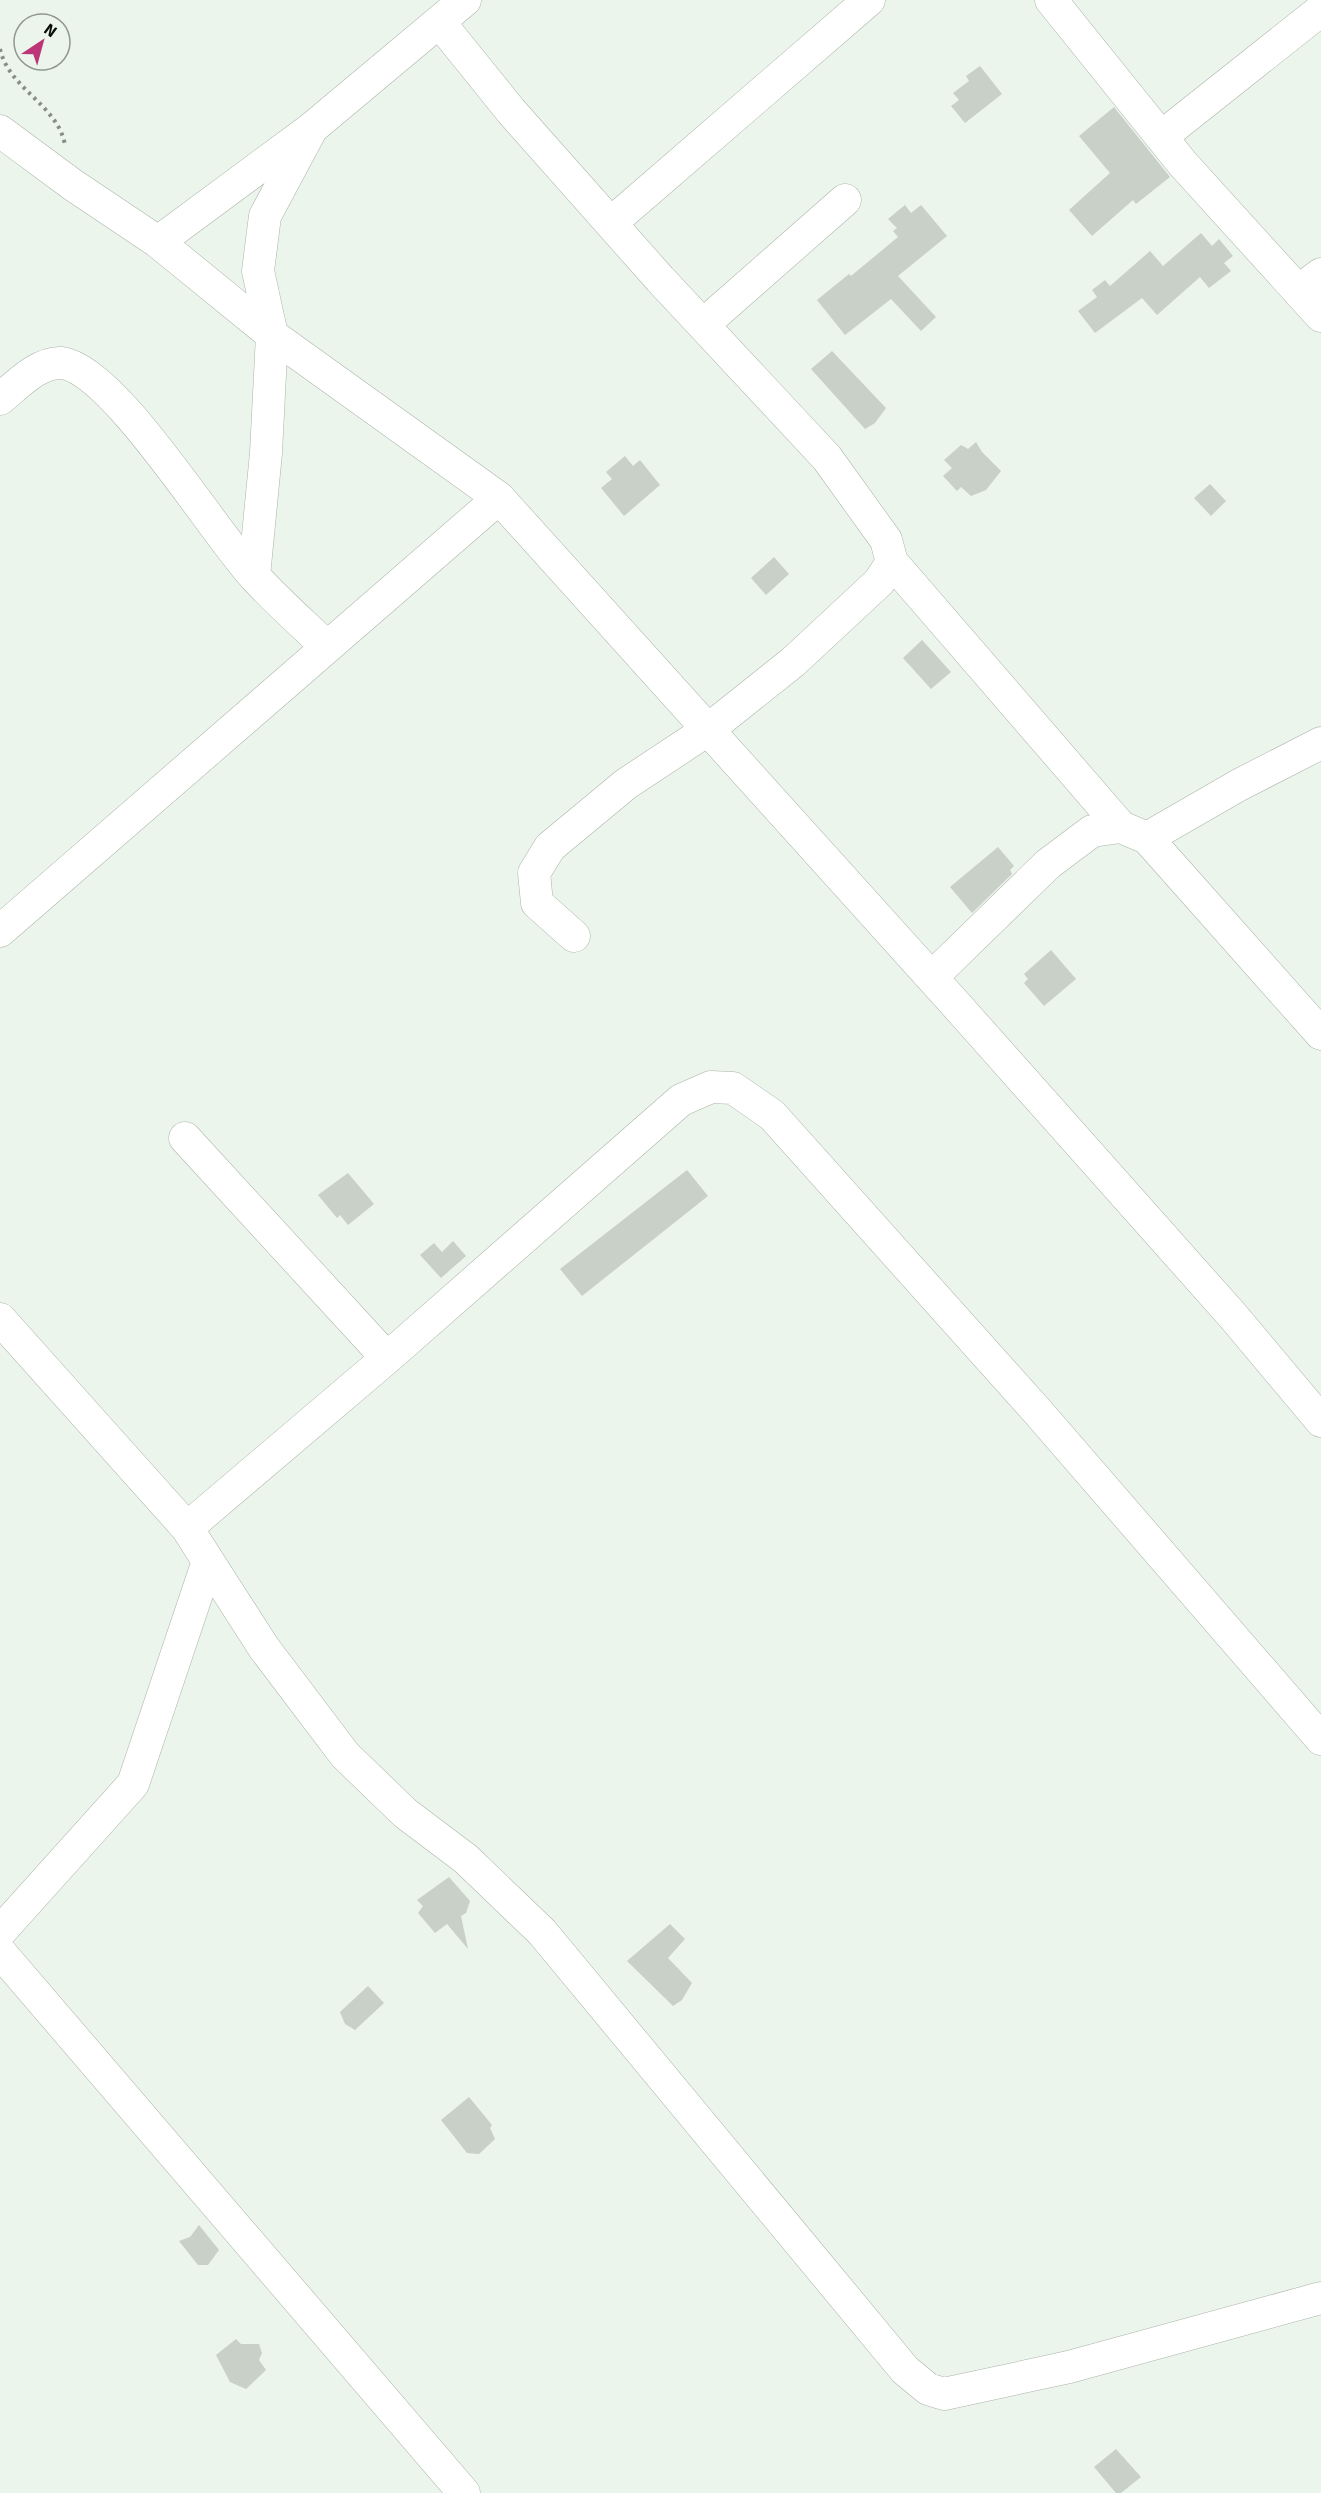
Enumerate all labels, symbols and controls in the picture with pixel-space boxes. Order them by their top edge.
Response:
north arrow [12,12,72,72]
text: N [40,19,61,42]

